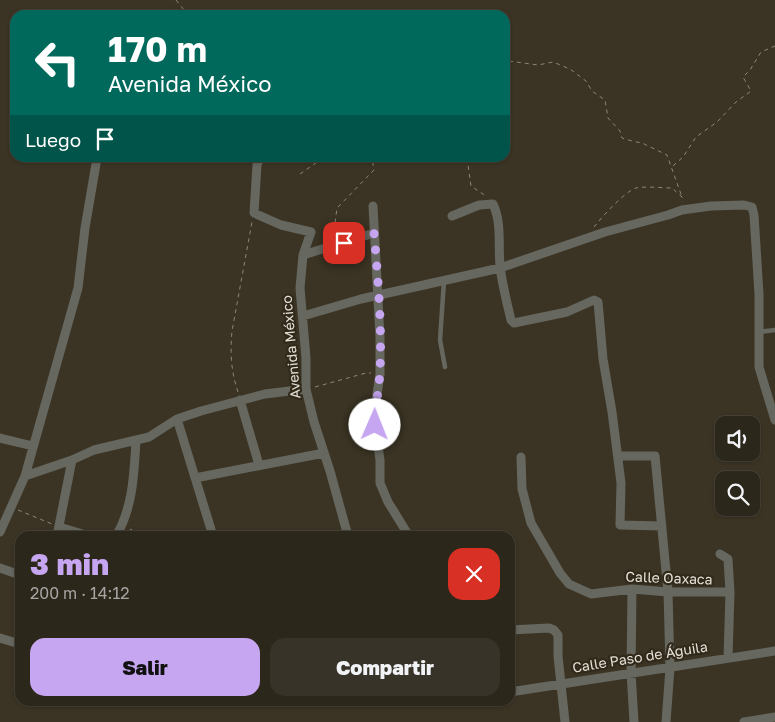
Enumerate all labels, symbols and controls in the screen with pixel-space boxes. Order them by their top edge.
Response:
text: 170 m [108,28,207,70]
icon: left [25,30,90,95]
text: Avenida México [108,70,271,97]
icon: arrive [91,125,119,153]
text: Luego [25,128,81,151]
pin [323,222,365,264]
icon: arrive [330,229,358,257]
street label: Avenida México [278,295,304,400]
position arrow [348,398,400,450]
map controls [715,416,760,516]
button: sound [715,416,760,461]
button: search [715,471,760,516]
text: 3 min [30,546,109,582]
button: close [448,548,500,600]
street label: Calle Oaxaca [625,567,713,588]
text: 200 m · 14:12 [30,583,129,603]
street label: Calle Paso de Águila [571,637,709,676]
button: Salir [30,638,260,696]
button: Compartir [270,638,500,696]

